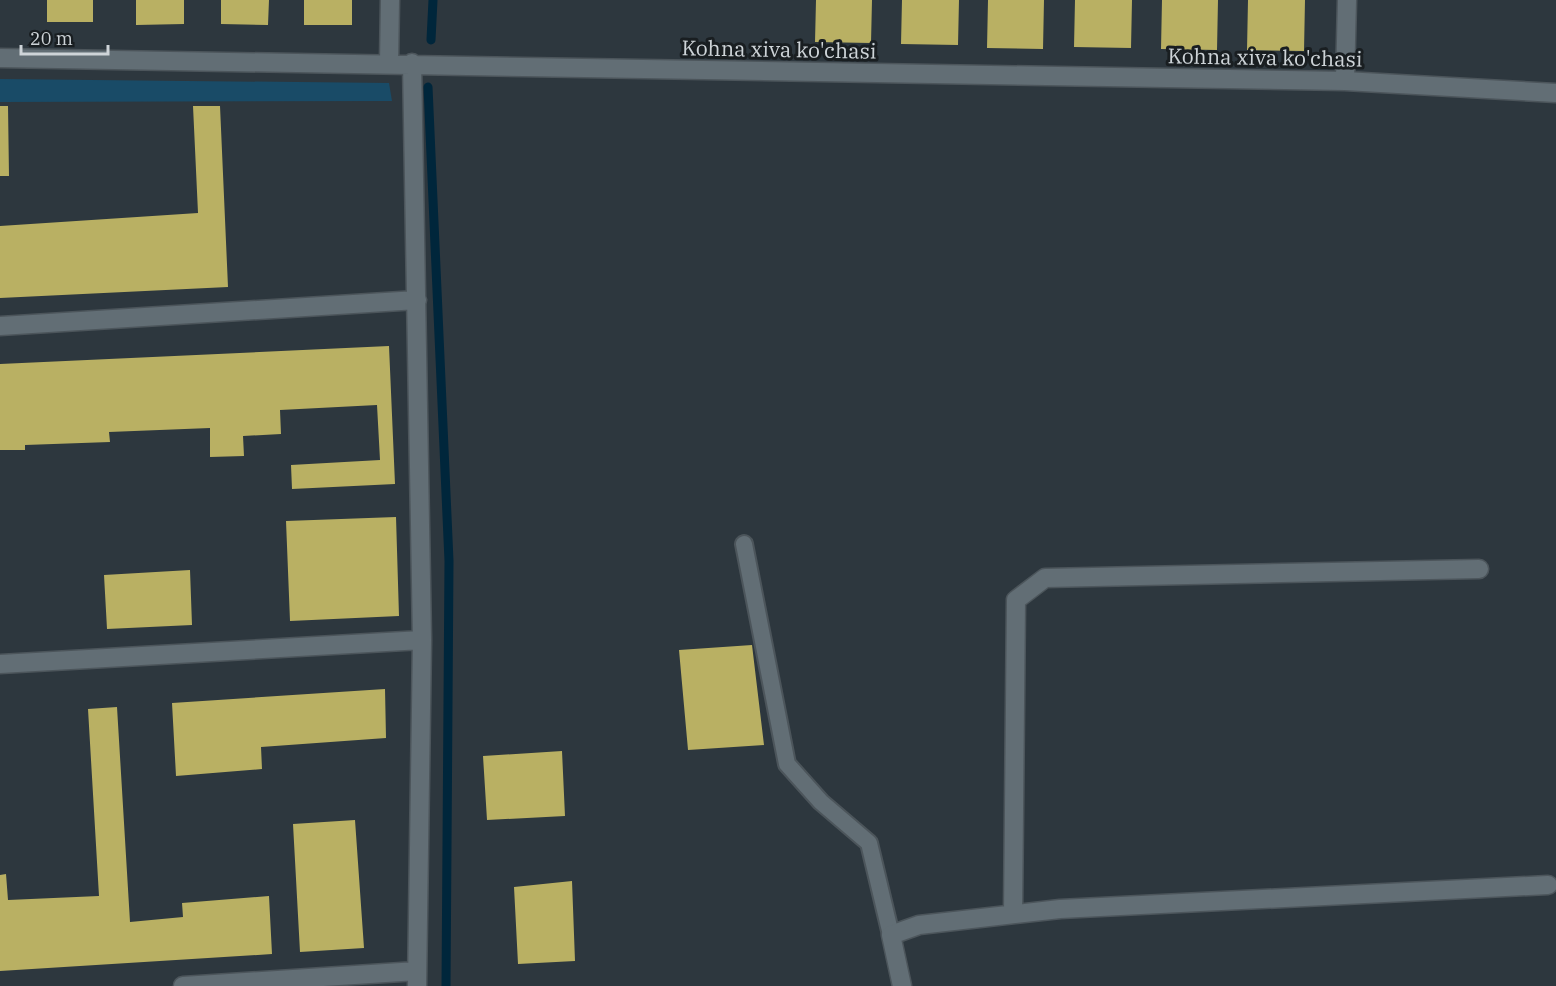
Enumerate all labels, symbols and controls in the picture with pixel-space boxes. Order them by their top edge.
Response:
scale bar [21,18,108,56]
text: 20 m [30,27,73,50]
street label: Kohna xiva ko'chasi [681,33,877,65]
street label: Kohna xiva ko'chasi [1167,41,1363,73]

